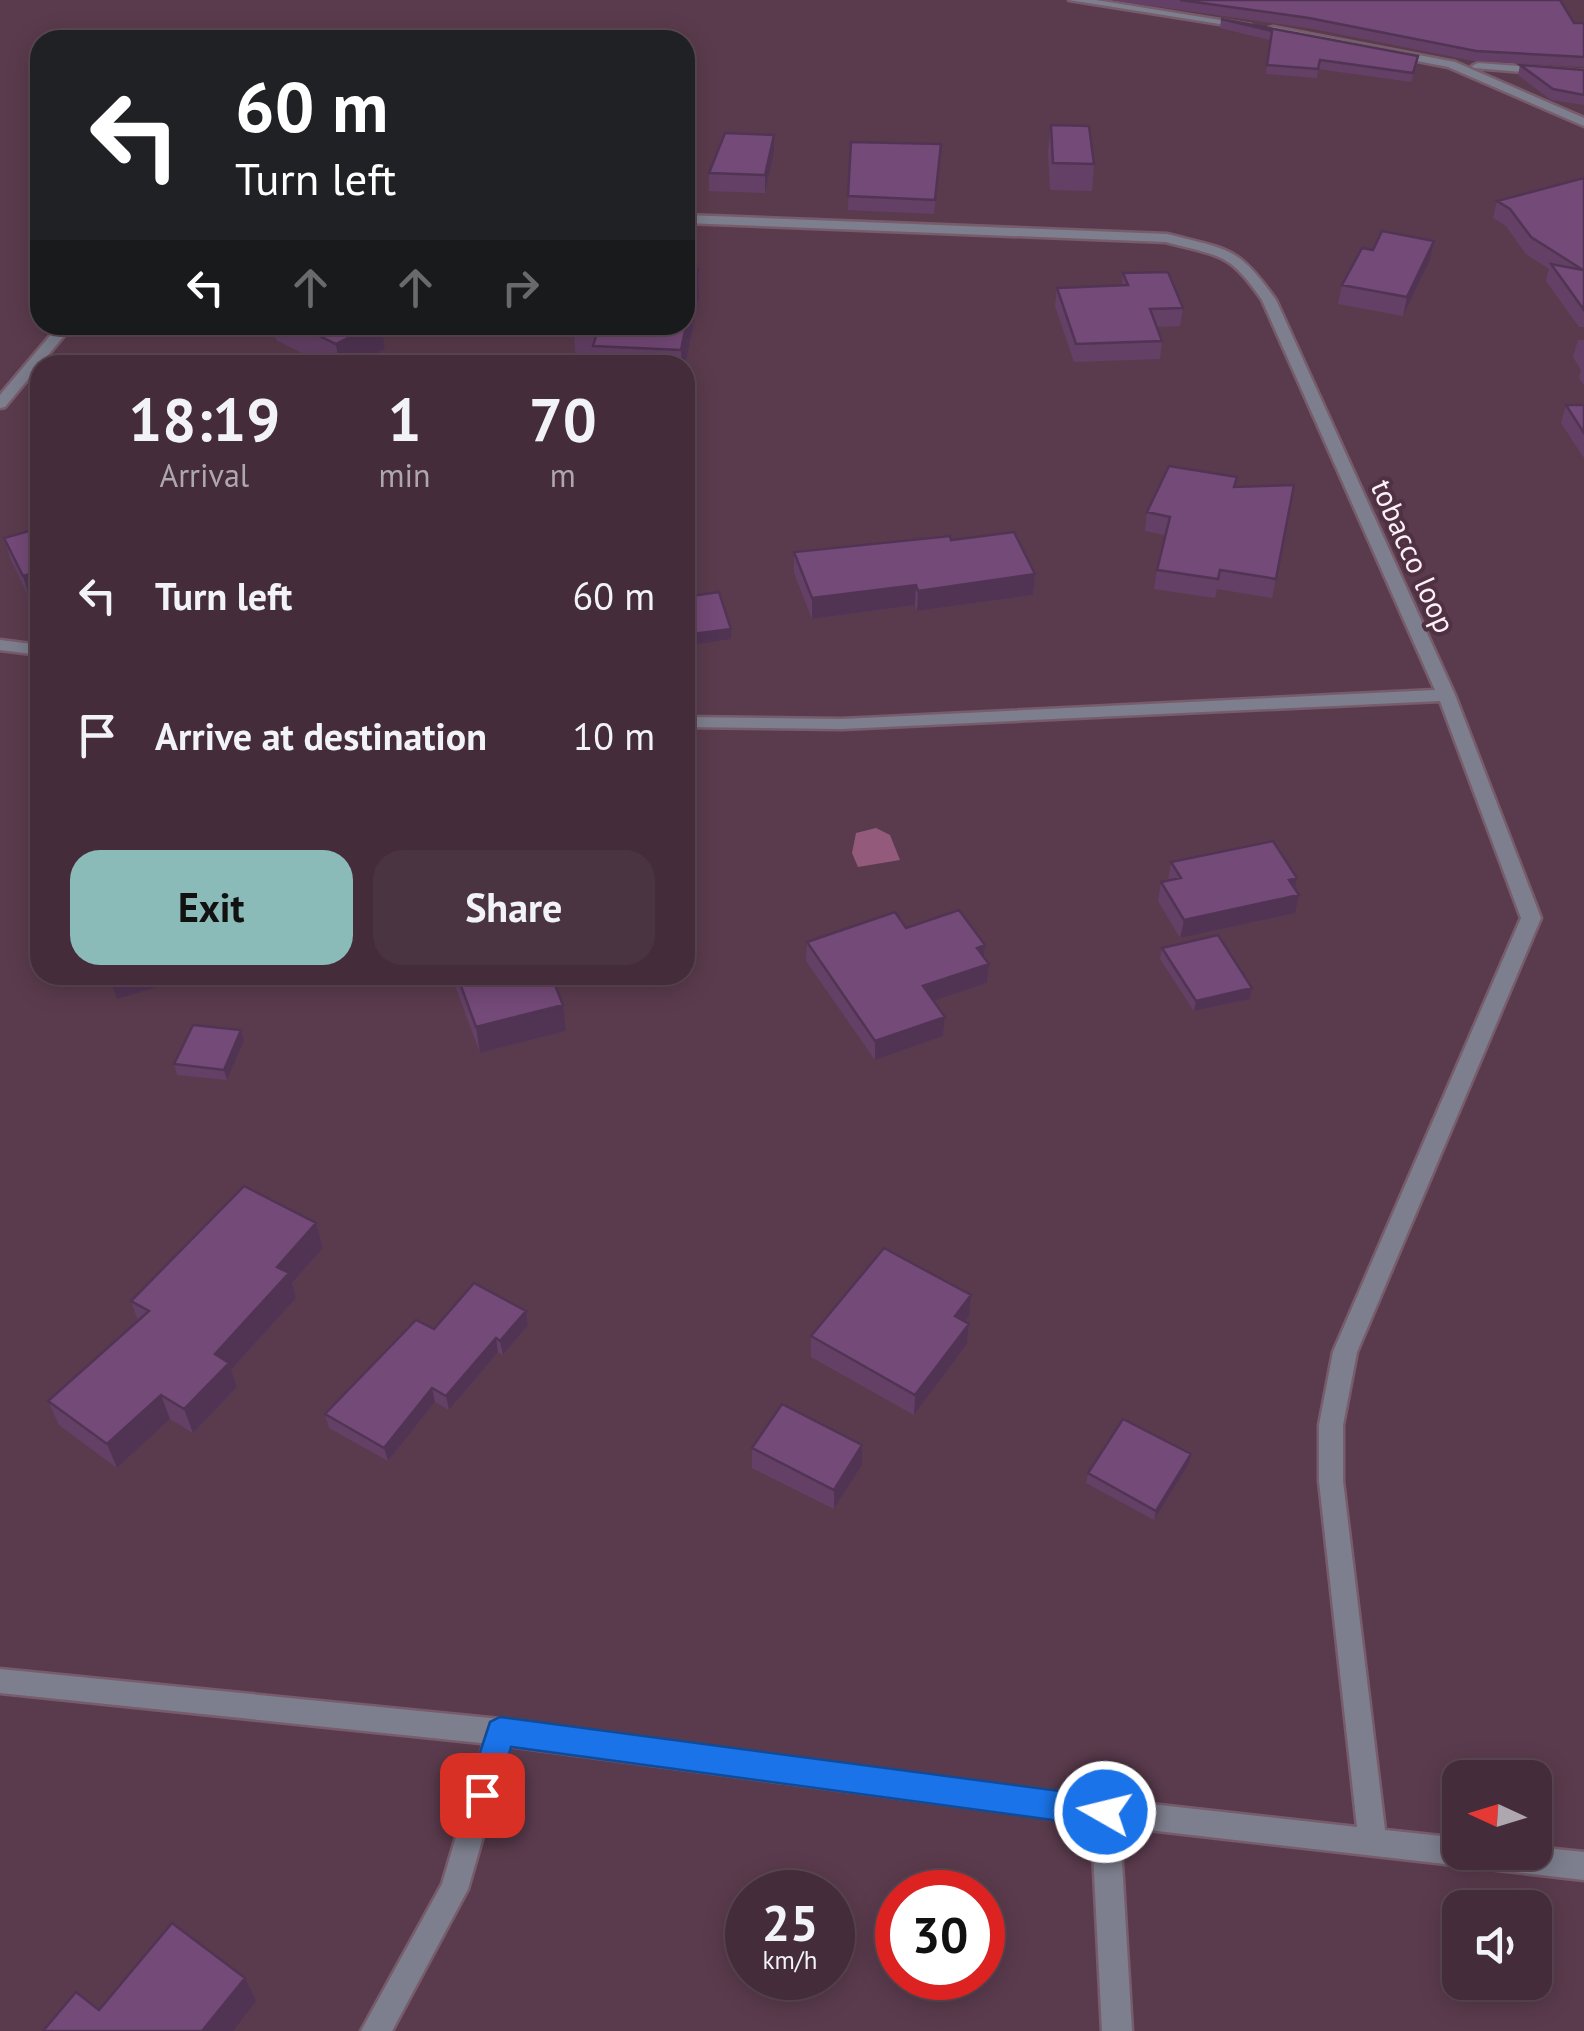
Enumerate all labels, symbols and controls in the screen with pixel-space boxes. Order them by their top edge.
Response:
text: 60 m [235,61,388,151]
icon: left [70,70,200,200]
text: Turn left [235,149,396,207]
icon: left [178,260,233,315]
icon: ahead [283,260,338,315]
icon: ahead [388,260,443,315]
icon: right [493,260,548,315]
text: 18:19 [128,380,280,458]
text: 1 [388,380,422,458]
text: 70 [529,380,597,458]
text: Arrival [159,454,249,496]
text: min [379,454,431,496]
text: m [550,454,576,496]
street label: tobacco loop [1363,473,1465,639]
icon: left [70,568,125,623]
text: Turn left [155,571,292,620]
text: 60 m [573,571,655,620]
icon: arrive [70,708,125,763]
text: Arrive at destination [155,711,487,760]
text: 10 m [573,711,655,760]
button: Exit [70,850,353,965]
button: Share [373,850,655,965]
pin [440,1753,525,1838]
position arrow [1053,1760,1157,1864]
north arrow [1442,1760,1552,1870]
map controls [1442,1760,1552,2000]
icon: arrive [455,1768,510,1823]
speed limit sign: 30 [875,1870,1005,2000]
text: 25 [762,1890,818,1955]
button: sound [1442,1890,1552,2000]
text: km/h [763,1944,817,1976]

